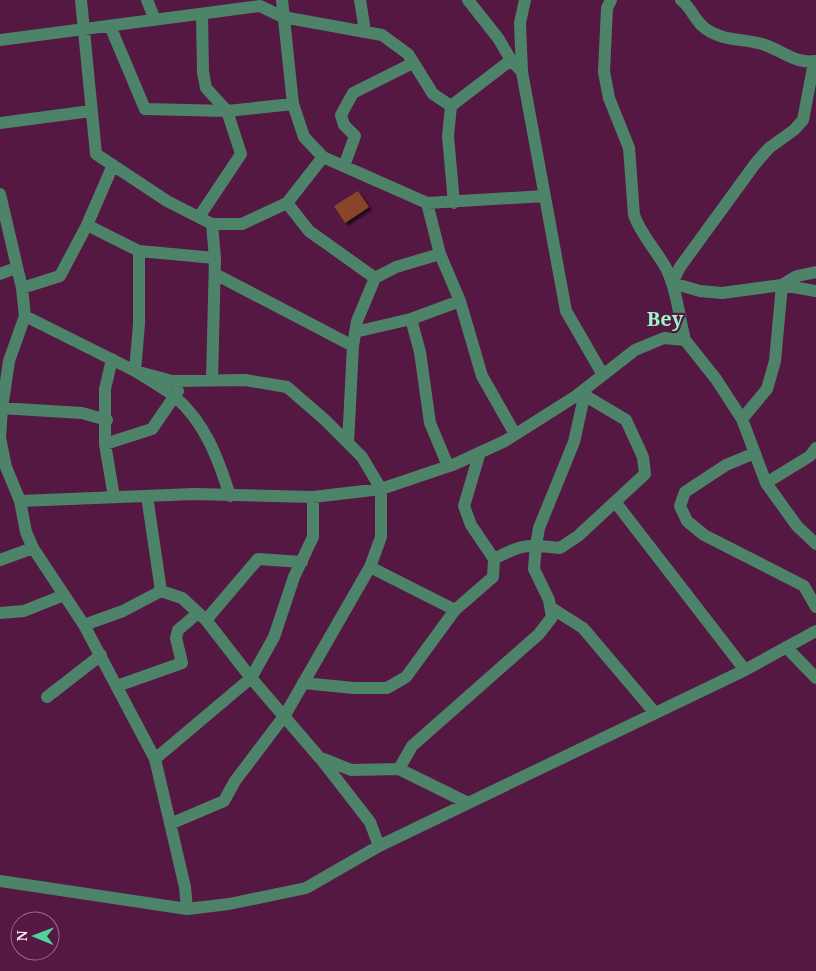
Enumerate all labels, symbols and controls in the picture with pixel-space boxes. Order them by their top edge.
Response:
district label: Bey [647,305,684,332]
north arrow [10,911,60,961]
text: N [12,930,31,941]

